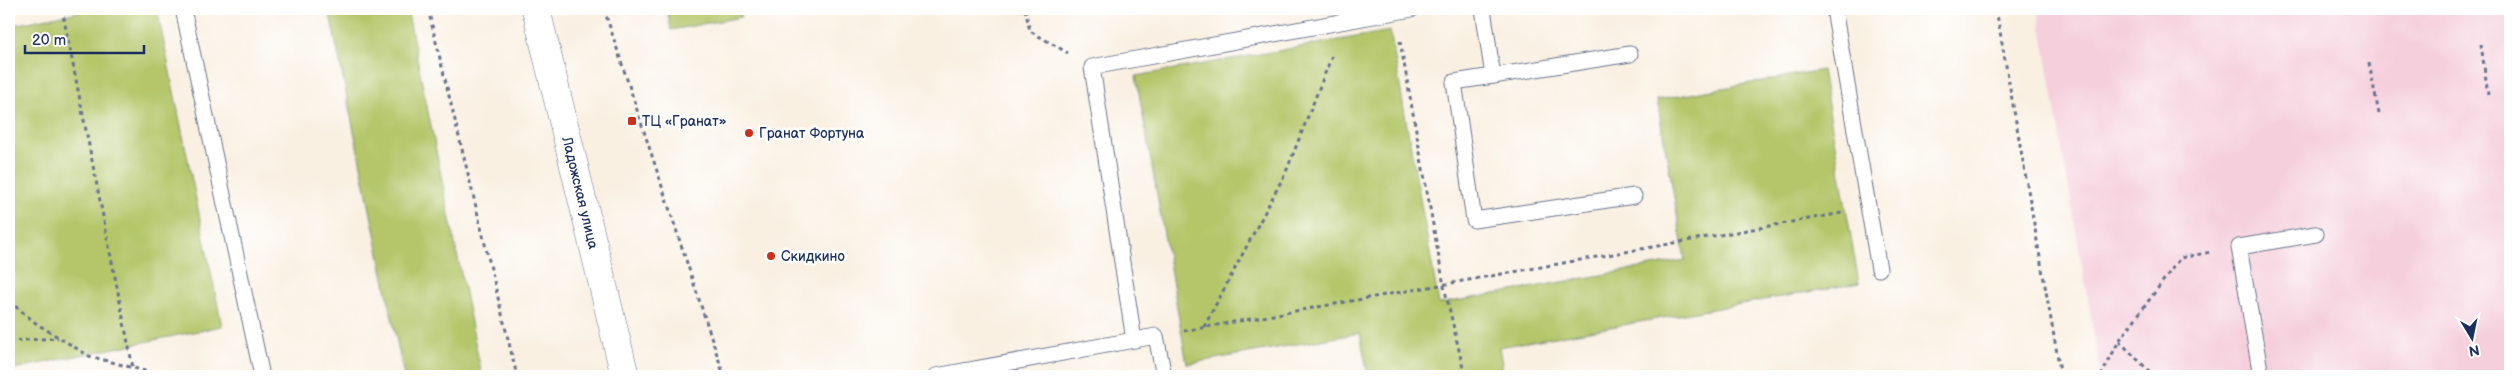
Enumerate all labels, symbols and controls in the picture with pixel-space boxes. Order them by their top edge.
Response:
scale bar [25,22,144,54]
text: 20 m [32,31,66,50]
place label: ТЦ «Гранат» [642,113,727,130]
marker: ТЦ «Гранат» [626,115,638,127]
place label: Гранат Фортуна [759,125,865,142]
marker: Гранат Фортуна [743,127,755,139]
street label: Ладожская улица [558,134,603,251]
place label: Скидкино [781,248,845,265]
marker: Скидкино [765,250,777,262]
north arrow [2446,312,2496,362]
text: N [2468,341,2481,360]

